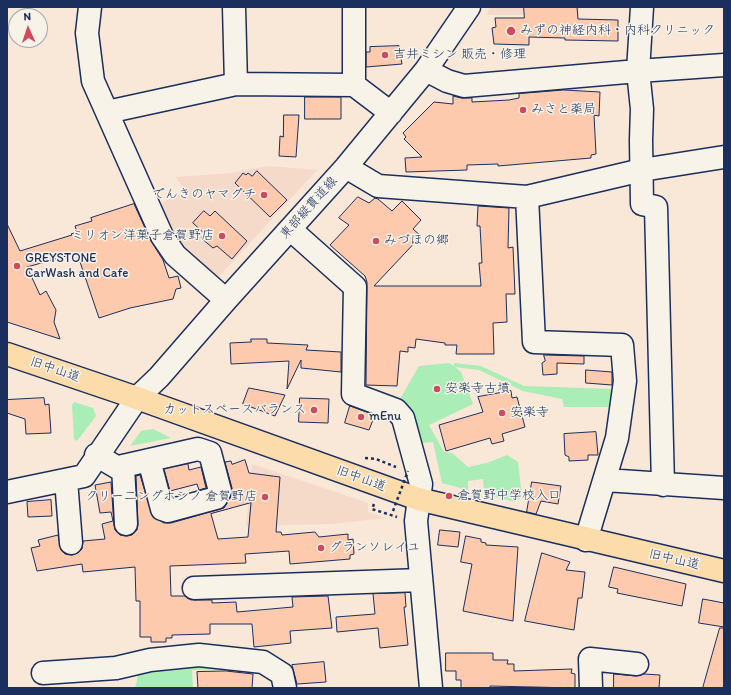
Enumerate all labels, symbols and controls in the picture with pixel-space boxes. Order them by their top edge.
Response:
north arrow [8,8,48,48]
text: N [23,10,31,23]
place label: みずの神経内科・内科クリニック [520,23,715,39]
marker: みずの神経内科・内科クリニック [505,25,517,37]
place label: 吉井ミシン 販売・修理 [393,47,526,63]
marker: 吉井ミシン 販売・修理 [380,50,390,60]
place label: みさと薬局 [531,102,596,118]
marker: みさと薬局 [518,105,528,115]
street label: 東部縦貫道線 [277,174,341,242]
place label: でんきのヤマグチ [152,187,256,203]
marker: でんきのヤマグチ [259,190,269,200]
place label: ミリオン洋菓子倉賀野店 [71,228,214,244]
marker: ミリオン洋菓子倉賀野店 [217,231,227,241]
place label: みづほの郷 [384,233,449,249]
marker: みづほの郷 [371,236,381,246]
place label: GREYSTONE CarWash and Cafe [25,251,129,282]
marker: GREYSTONE CarWash and Cafe [12,261,22,271]
street label: 旧中山道 [28,354,82,386]
place label: 安楽寺古墳 [445,381,510,397]
marker: 安楽寺古墳 [432,384,442,394]
place label: カットスペースバランス [163,402,306,418]
marker: カットスペースバランス [309,405,319,415]
place label: 安楽寺 [510,405,549,421]
marker: 安楽寺 [497,408,507,418]
place label: mEnu [369,409,401,425]
marker: mEnu [356,412,366,422]
street label: 旧中山道 [334,463,388,495]
place label: 倉賀野中学校入口 [457,488,561,504]
place label: クリー二ングホシノ 倉賀野店 [85,489,257,505]
marker: 倉賀野中学校入口 [444,491,454,501]
marker: クリー二ングホシノ 倉賀野店 [260,492,270,502]
place label: グランソレイユ [329,540,420,556]
marker: グランソレイユ [316,543,326,553]
street label: 旧中山道 [647,547,701,573]

